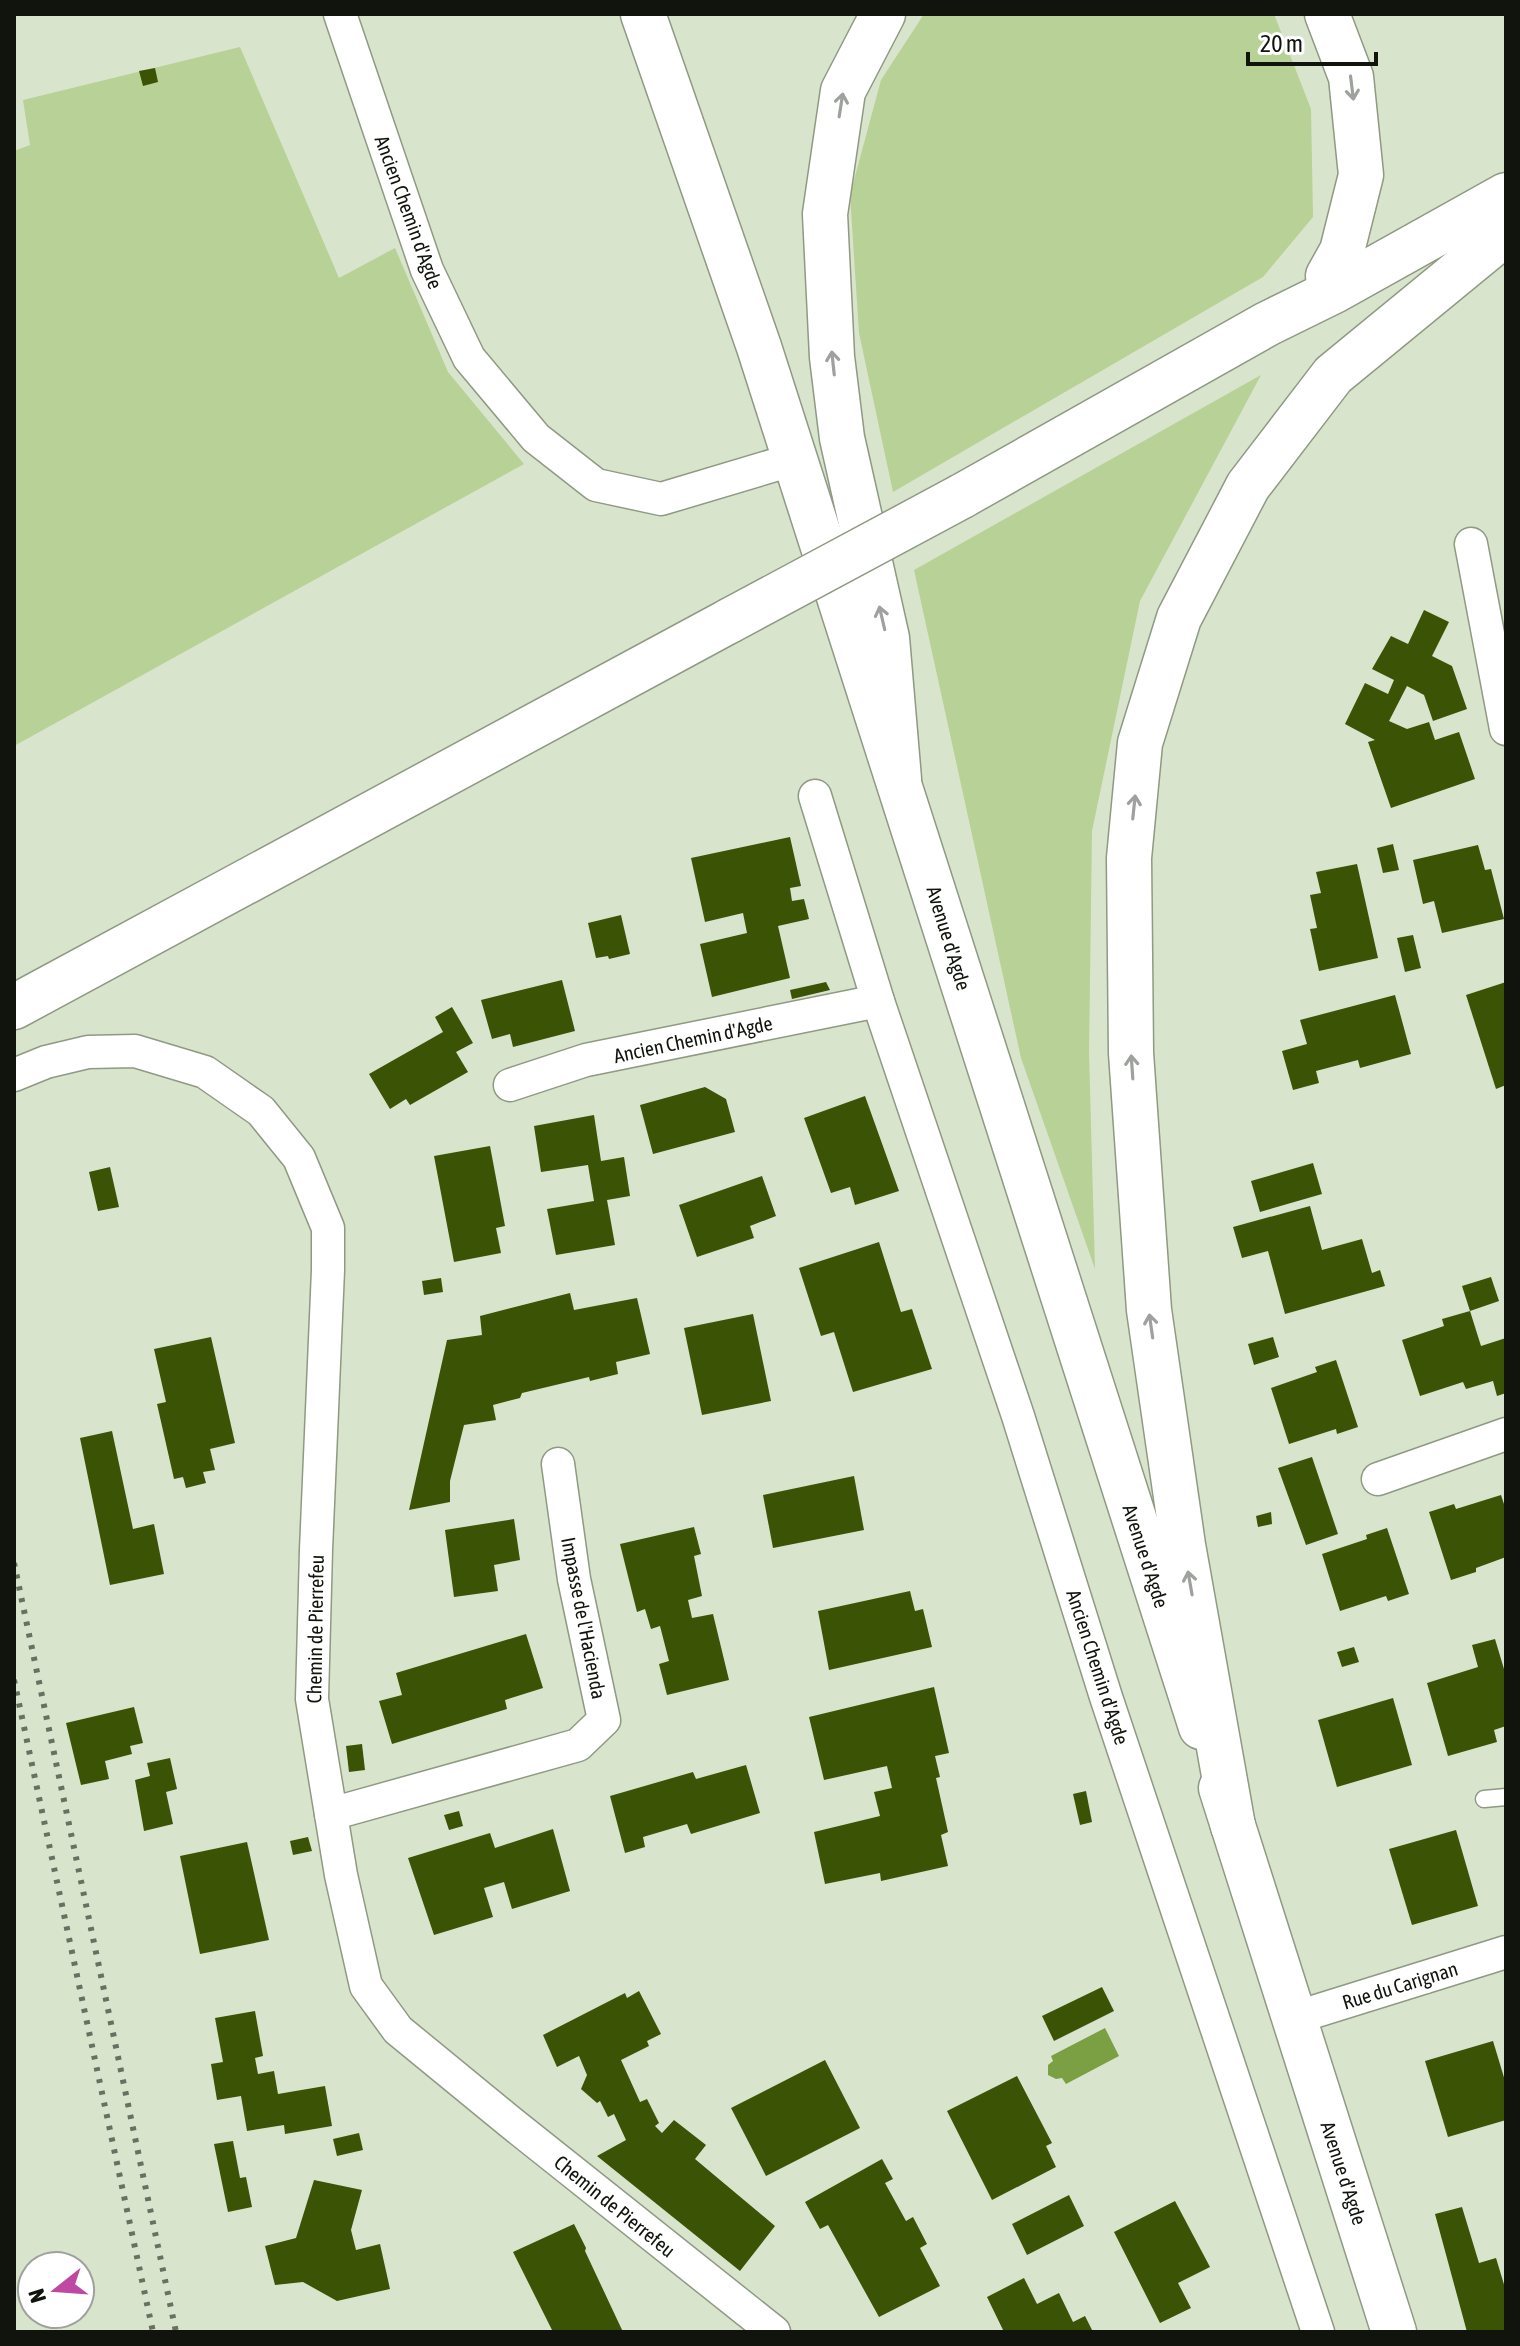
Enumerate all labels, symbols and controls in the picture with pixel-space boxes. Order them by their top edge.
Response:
scale bar [1248,16,1376,66]
text: 20 m [1260,30,1303,57]
one-way arrow [1345,75,1360,100]
one-way arrow [834,92,849,118]
street label: Ancien Chemin d'Agde [371,132,447,292]
one-way arrow [825,350,840,377]
one-way arrow [874,606,889,631]
one-way arrow [1126,794,1141,821]
street label: Avenue d'Agde [922,883,976,993]
street label: Ancien Chemin d'Agde [612,1011,774,1067]
one-way arrow [1124,1054,1139,1081]
one-way arrow [1143,1314,1158,1339]
street label: Avenue d'Agde [1118,1501,1174,1611]
street label: Impasse de l'Hacienda [557,1535,611,1701]
street label: Chemin de Pierrefeu [302,1554,328,1704]
one-way arrow [1182,1571,1197,1597]
street label: Ancien Chemin d'Agde [1062,1587,1134,1747]
street label: Rue du Carignan [1340,1957,1460,2013]
street label: Avenue d'Agde [1316,2118,1372,2228]
street label: Chemin de Pierrefeu [550,2150,680,2262]
north arrow [16,2250,96,2330]
text: N [23,2286,51,2306]

